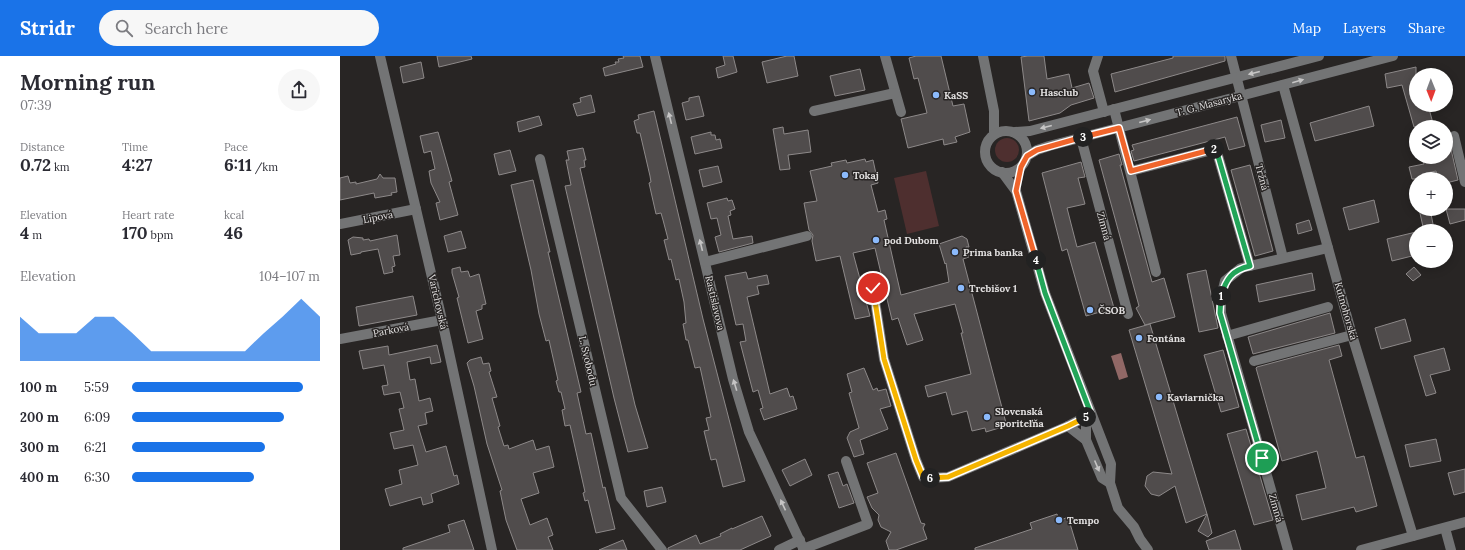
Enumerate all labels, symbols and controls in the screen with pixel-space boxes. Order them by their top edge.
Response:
search box [99,10,379,46]
text: Stridr [20,16,75,40]
icon: search [113,17,135,39]
text: Search here [145,19,228,38]
text: Map [1293,19,1321,37]
text: Layers [1343,19,1386,37]
text: Share [1408,19,1445,37]
text: Morning run [20,68,155,96]
north arrow [1409,68,1453,112]
map controls [1409,68,1453,268]
button: share [278,69,320,111]
one-way arrow [1247,70,1260,76]
one-way arrow [1292,78,1304,84]
place label: Hasclub [1040,86,1079,99]
marker: Hasclub [1027,87,1037,97]
place label: KaSS [944,89,968,102]
street label: T. G. Masaryka [1174,89,1244,119]
marker: KaSS [931,90,941,100]
text: 07:39 [20,97,52,114]
one-way arrow [667,112,673,124]
one-way arrow [1139,118,1151,124]
button: layers [1409,120,1453,164]
one-way arrow [1040,124,1052,130]
pin: 3 [1073,127,1093,147]
text: 3 [1080,130,1086,144]
pin: 2 [1204,139,1224,159]
text: Distance [20,140,65,154]
text: Time [122,140,148,154]
text: Pace [224,140,248,154]
text: 2 [1211,142,1217,156]
text: 0.72 [20,154,51,176]
text: 4:27 [122,154,153,176]
text: 6:11 [224,154,252,176]
text: km [51,160,70,174]
text: /km [252,160,278,174]
street label: Tržná [1252,162,1272,192]
place label: Tokaj [853,169,879,182]
marker: Tokaj [840,170,850,180]
button: + [1409,172,1453,216]
text: Elevation [20,208,67,222]
text: Heart rate [122,208,174,222]
text: kcal [224,208,244,222]
street label: Lipová [362,208,394,226]
street label: Zimná [1094,210,1114,242]
text: 4 [20,222,29,244]
text: 170 [122,222,148,244]
text: 46 [224,222,243,244]
button: − [1409,224,1453,268]
text: m [29,228,42,242]
text: bpm [148,228,173,242]
place label: pod Dubom [884,234,939,247]
marker: pod Dubom [871,235,881,245]
one-way arrow [697,239,703,251]
place label: Prima banka [963,246,1024,259]
marker: Prima banka [950,247,960,257]
pin: 4 [1026,250,1046,270]
text: 4 [1033,253,1039,267]
text: Elevation [20,268,76,285]
text: 104–107 m [259,268,320,285]
pin [856,271,890,305]
street label: Varichovská [425,272,451,331]
street label: Rastislavova [702,274,728,332]
icon: check [862,277,884,299]
street label: Kutnohorská [1332,280,1360,342]
place label: Trebišov 1 [969,282,1017,295]
marker: Trebišov 1 [956,283,966,293]
pin: 1 [1211,286,1231,306]
text: 1 [1219,289,1223,303]
place label: ČSOB [1098,304,1125,317]
marker: ČSOB [1085,305,1095,315]
street label: Parková [372,320,410,340]
place label: Fontána [1147,332,1186,345]
marker: Fontána [1134,333,1144,343]
street label: L. Svobodu [576,335,600,387]
one-way arrow [732,378,738,390]
text: 100 m [20,379,57,396]
text: 5:59 [84,379,109,396]
place label: Kaviarnička [1167,391,1225,404]
marker: Kaviarnička [1154,392,1164,402]
place label: Slovenská sporiteľňa [995,405,1045,430]
pin: 5 [1076,407,1096,427]
text: 200 m [20,409,59,426]
text: 6:09 [84,409,110,426]
text: 5 [1083,410,1089,424]
marker: Slovenská sporiteľňa [982,412,992,422]
text: 300 m [20,439,59,456]
text: 6:21 [84,439,106,456]
pin [1245,441,1279,475]
icon: arrive [1251,447,1273,469]
one-way arrow [1094,460,1100,471]
pin: 6 [920,468,940,488]
text: 400 m [20,469,59,486]
text: 6:30 [84,469,110,486]
text: 6 [927,471,933,485]
street label: Zimná [1266,492,1286,524]
one-way arrow [780,499,786,511]
place label: Tempo [1067,514,1100,527]
marker: Tempo [1054,515,1064,525]

